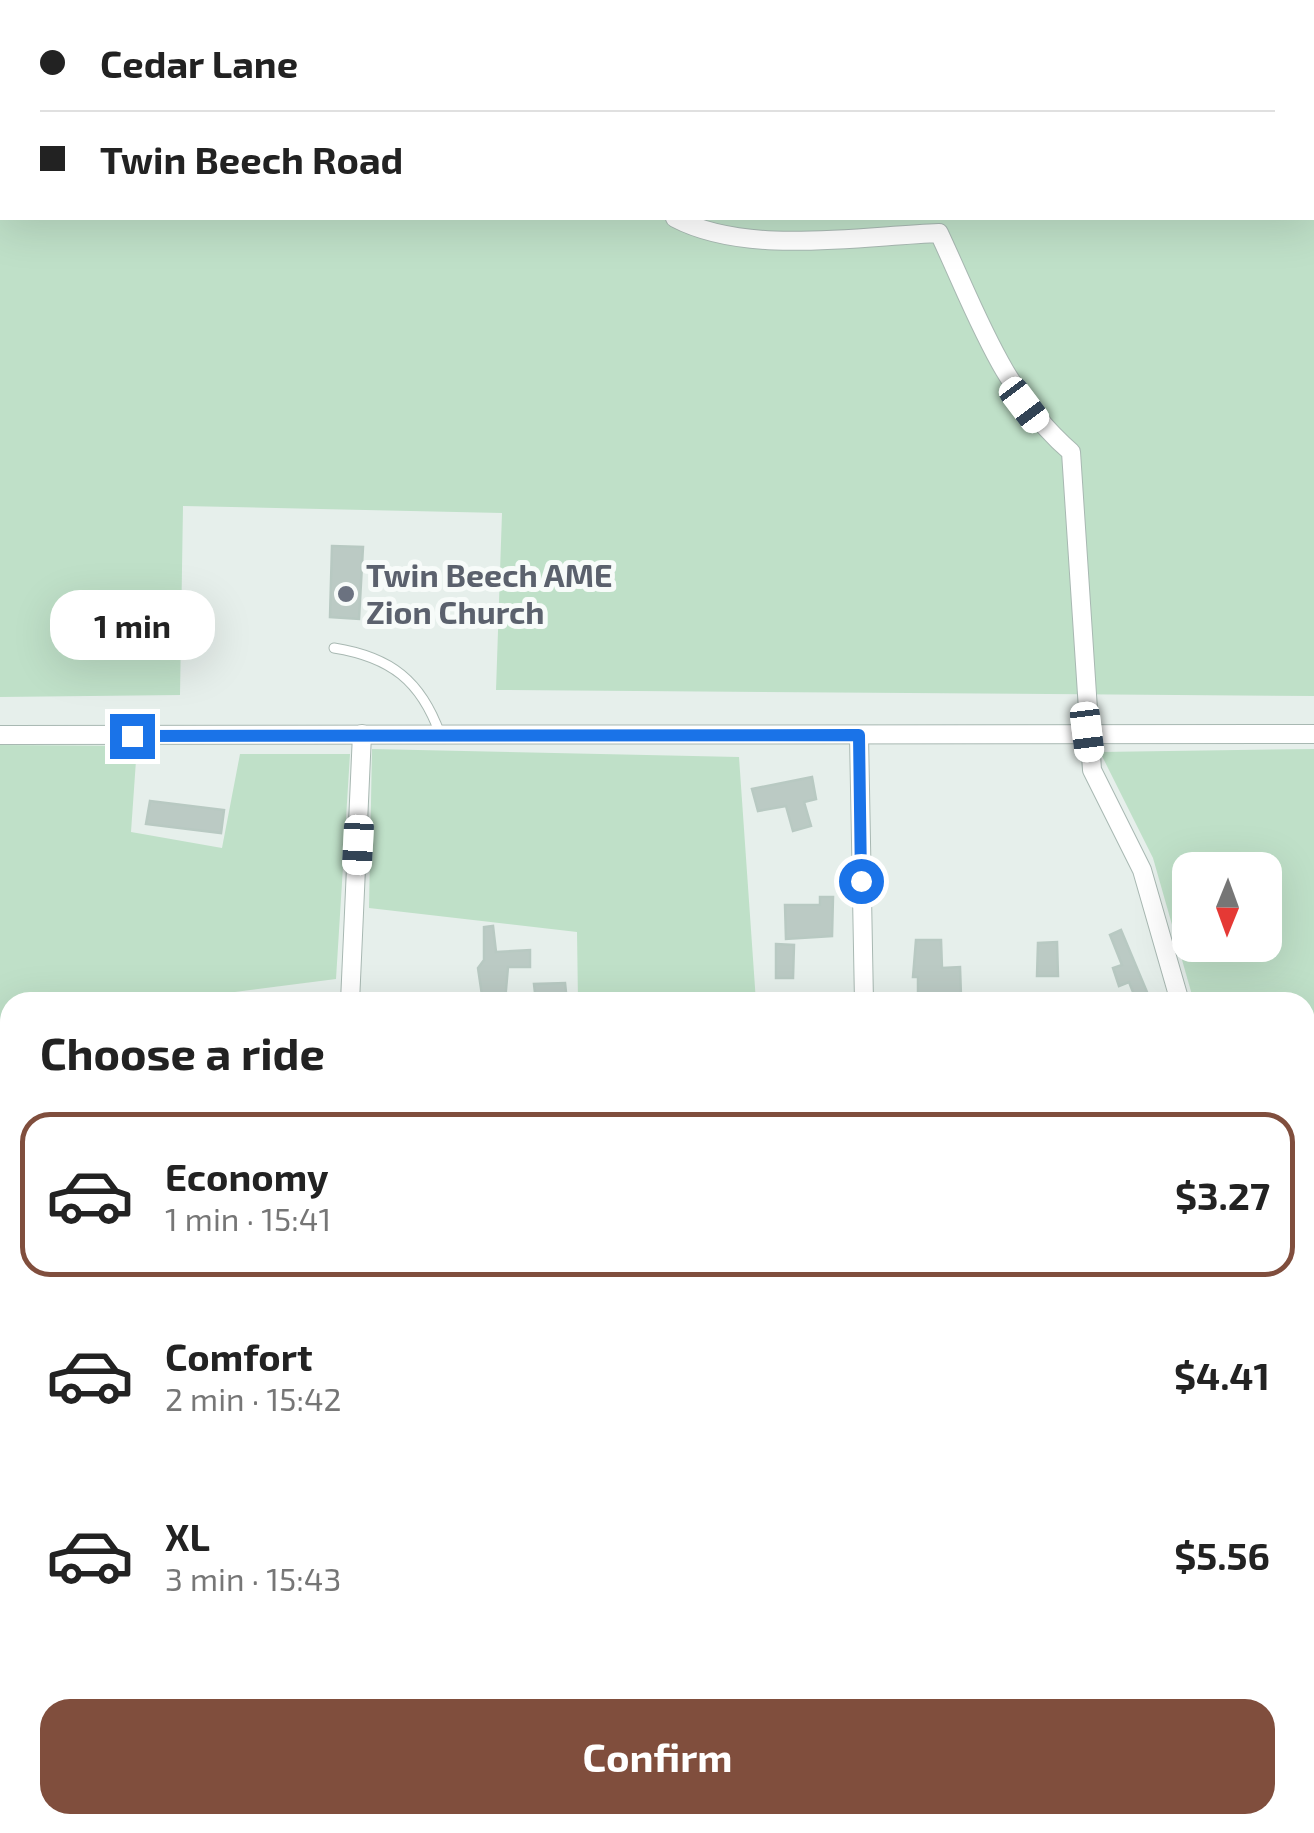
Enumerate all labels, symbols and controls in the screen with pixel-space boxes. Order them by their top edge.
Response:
text: Cedar Lane [100,40,298,86]
text: Twin Beech Road [100,136,403,182]
car [994,372,1054,438]
place label: Twin Beech AME Zion Church [366,555,613,630]
marker: Twin Beech AME Zion Church [335,583,357,605]
callout: 1 min [49,591,214,661]
text: 1 min [94,606,171,644]
car [1068,700,1106,764]
route end [110,714,155,759]
car [341,814,375,876]
north arrow [1172,852,1282,962]
map controls [1172,852,1282,962]
route start [839,859,884,904]
text: Choose a ride [40,1025,325,1079]
icon: car [45,1150,135,1240]
text: Economy [165,1153,329,1199]
text: $3.27 [1175,1172,1270,1218]
text: 1 min · 15:41 [165,1199,331,1237]
icon: car [45,1330,135,1420]
text: Comfort [165,1333,313,1379]
text: $4.41 [1174,1352,1270,1398]
text: 2 min · 15:42 [165,1379,342,1417]
icon: car [45,1510,135,1600]
text: XL [165,1513,210,1559]
text: $5.56 [1174,1532,1270,1578]
text: 3 min · 15:43 [165,1559,341,1597]
button: Confirm [40,1699,1275,1814]

